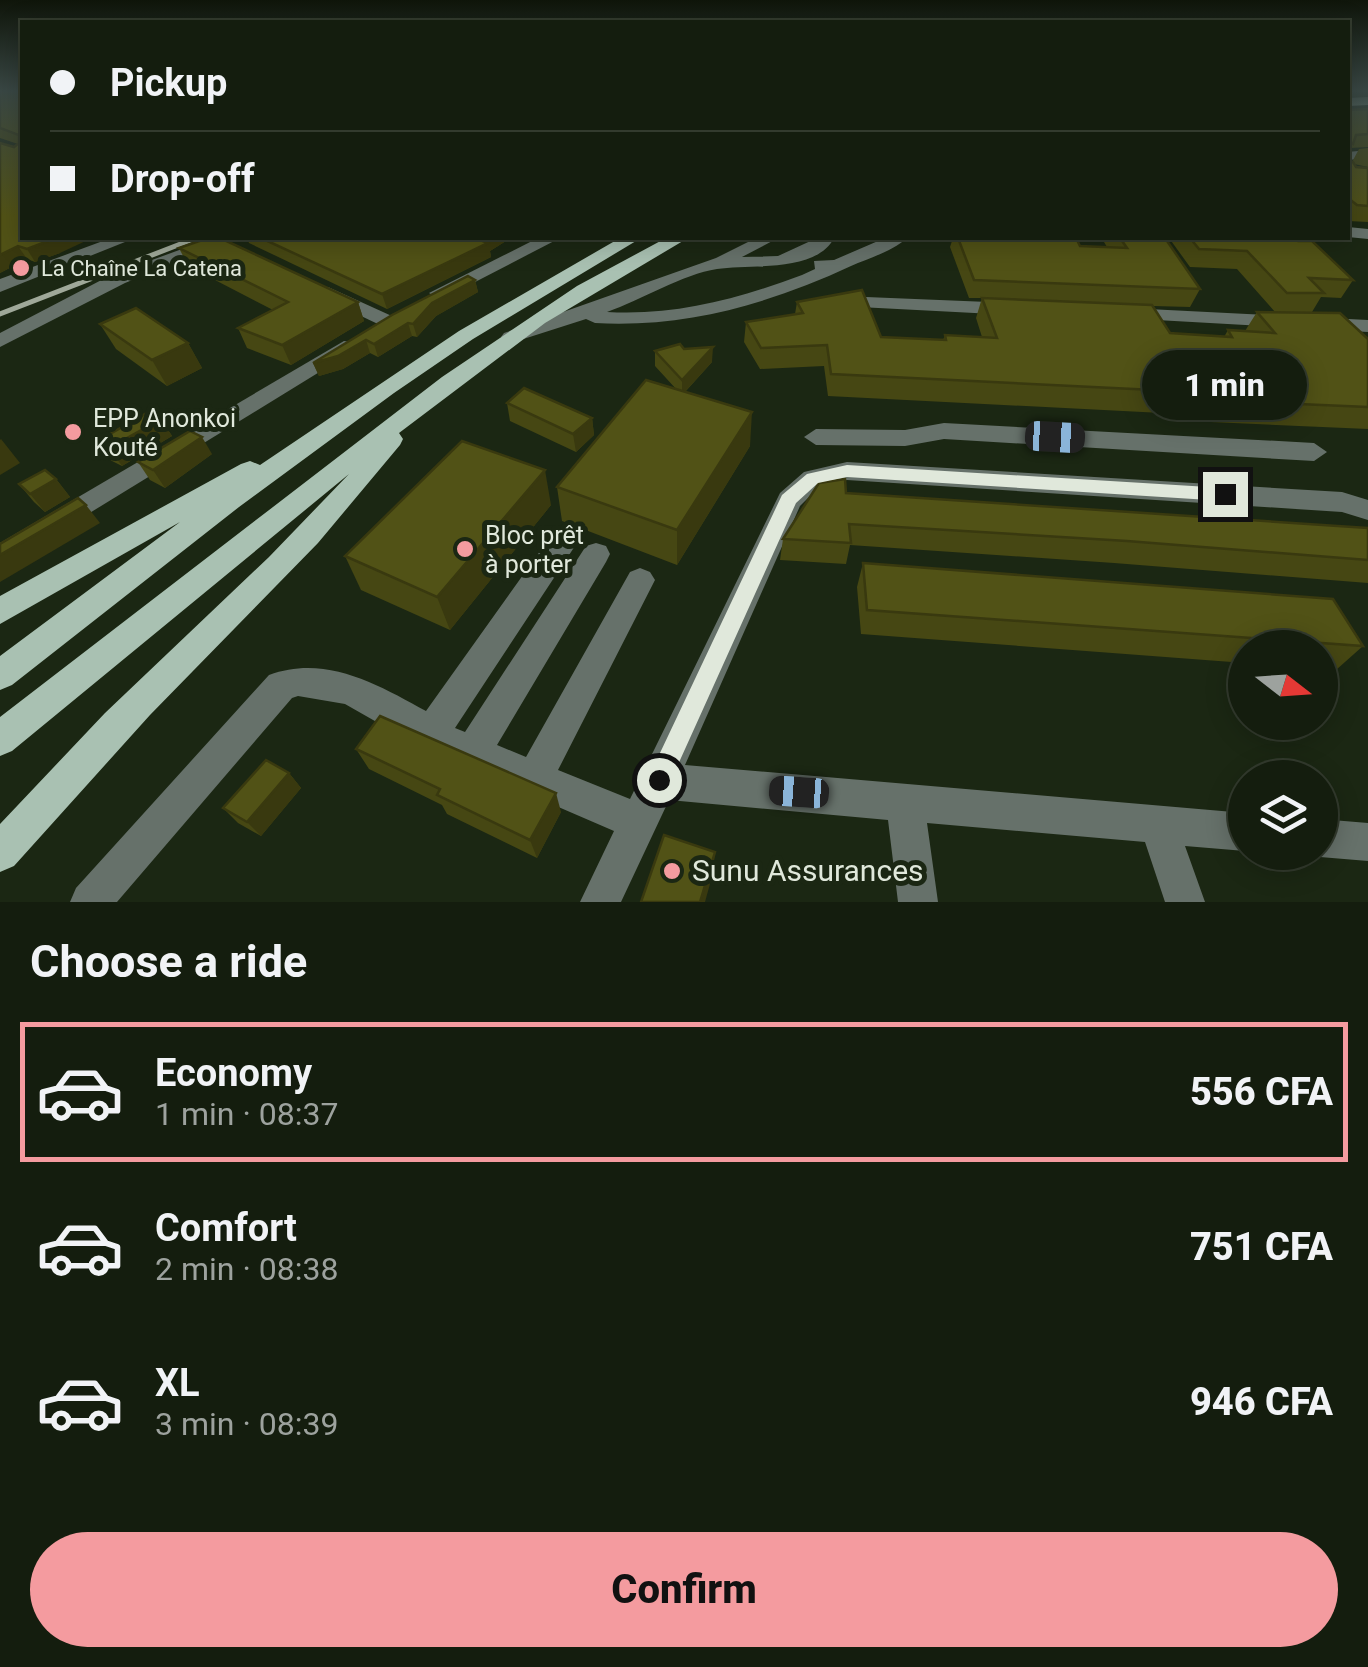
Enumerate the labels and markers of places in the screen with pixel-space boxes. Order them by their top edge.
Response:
place label: La Chaîne La Catena [41,256,242,281]
marker: La Chaîne La Catena [10,257,32,279]
place label: EPP Anonkoi Kouté [93,404,236,462]
marker: EPP Anonkoi Kouté [62,421,84,443]
place label: Bloc prêt à porter [485,521,584,579]
marker: Bloc prêt à porter [454,538,476,560]
place label: Sunu Assurances [692,853,924,888]
marker: Sunu Assurances [661,860,683,882]

